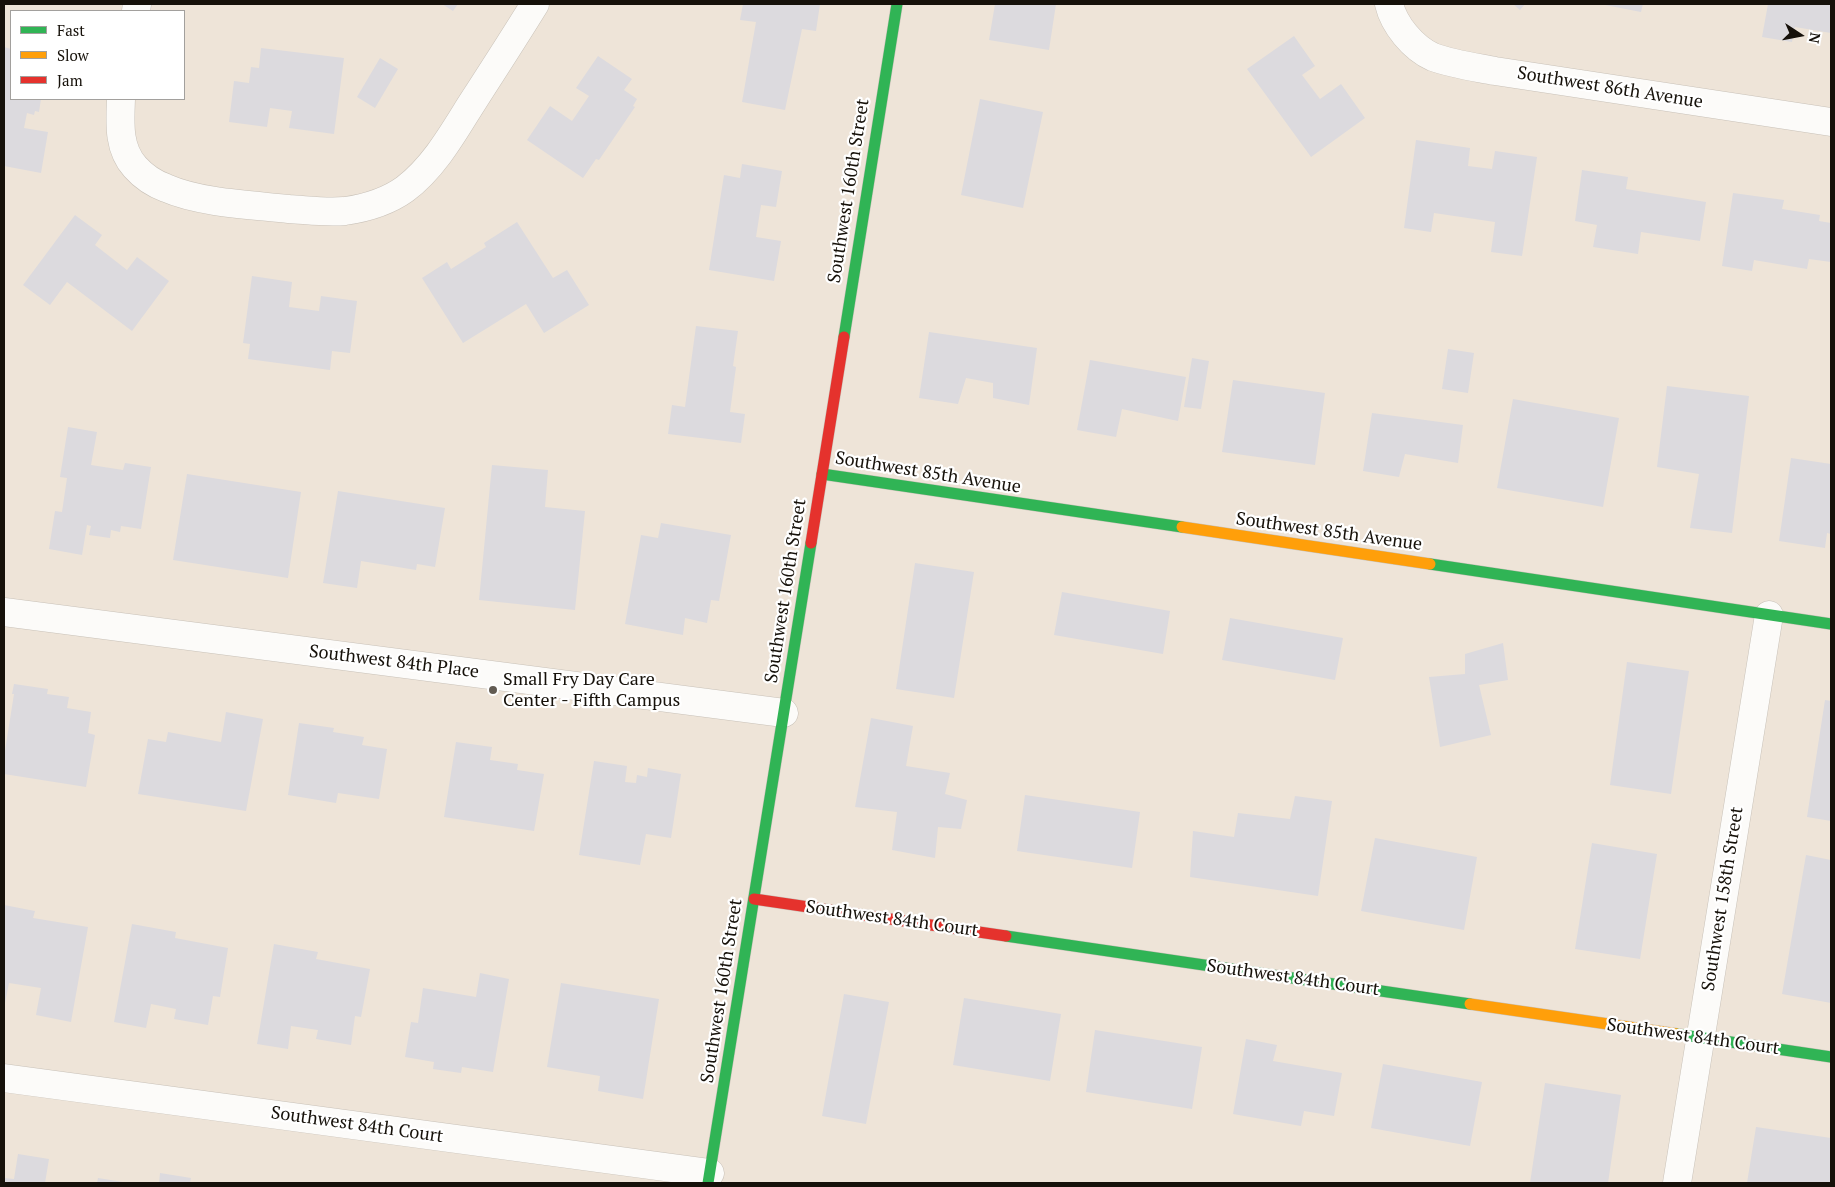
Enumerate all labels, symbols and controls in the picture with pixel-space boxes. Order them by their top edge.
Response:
legend [10,10,185,100]
north arrow [1775,10,1825,60]
text: Fast [57,20,85,40]
text: N [1805,31,1826,45]
text: Slow [57,45,89,65]
street label: Southwest 86th Avenue [1516,63,1704,113]
text: Jam [57,70,83,90]
street label: Southwest 160th Street [824,97,874,285]
street label: Southwest 85th Avenue [834,448,1022,498]
street label: Southwest 160th Street [761,497,811,685]
street label: Southwest 85th Avenue [1235,508,1423,556]
street label: Southwest 84th Place [308,641,480,683]
place label: Small Fry Day Care Center - Fifth Campus [503,669,680,712]
marker: Small Fry Day Care Center - Fifth Campus [487,684,499,696]
street label: Southwest 158th Street [1698,805,1748,993]
street label: Southwest 84th Court [804,896,980,942]
street label: Southwest 160th Street [697,897,747,1085]
street label: Southwest 84th Court [1205,955,1381,1001]
street label: Southwest 84th Court [1605,1014,1781,1060]
street label: Southwest 84th Court [269,1102,445,1148]

